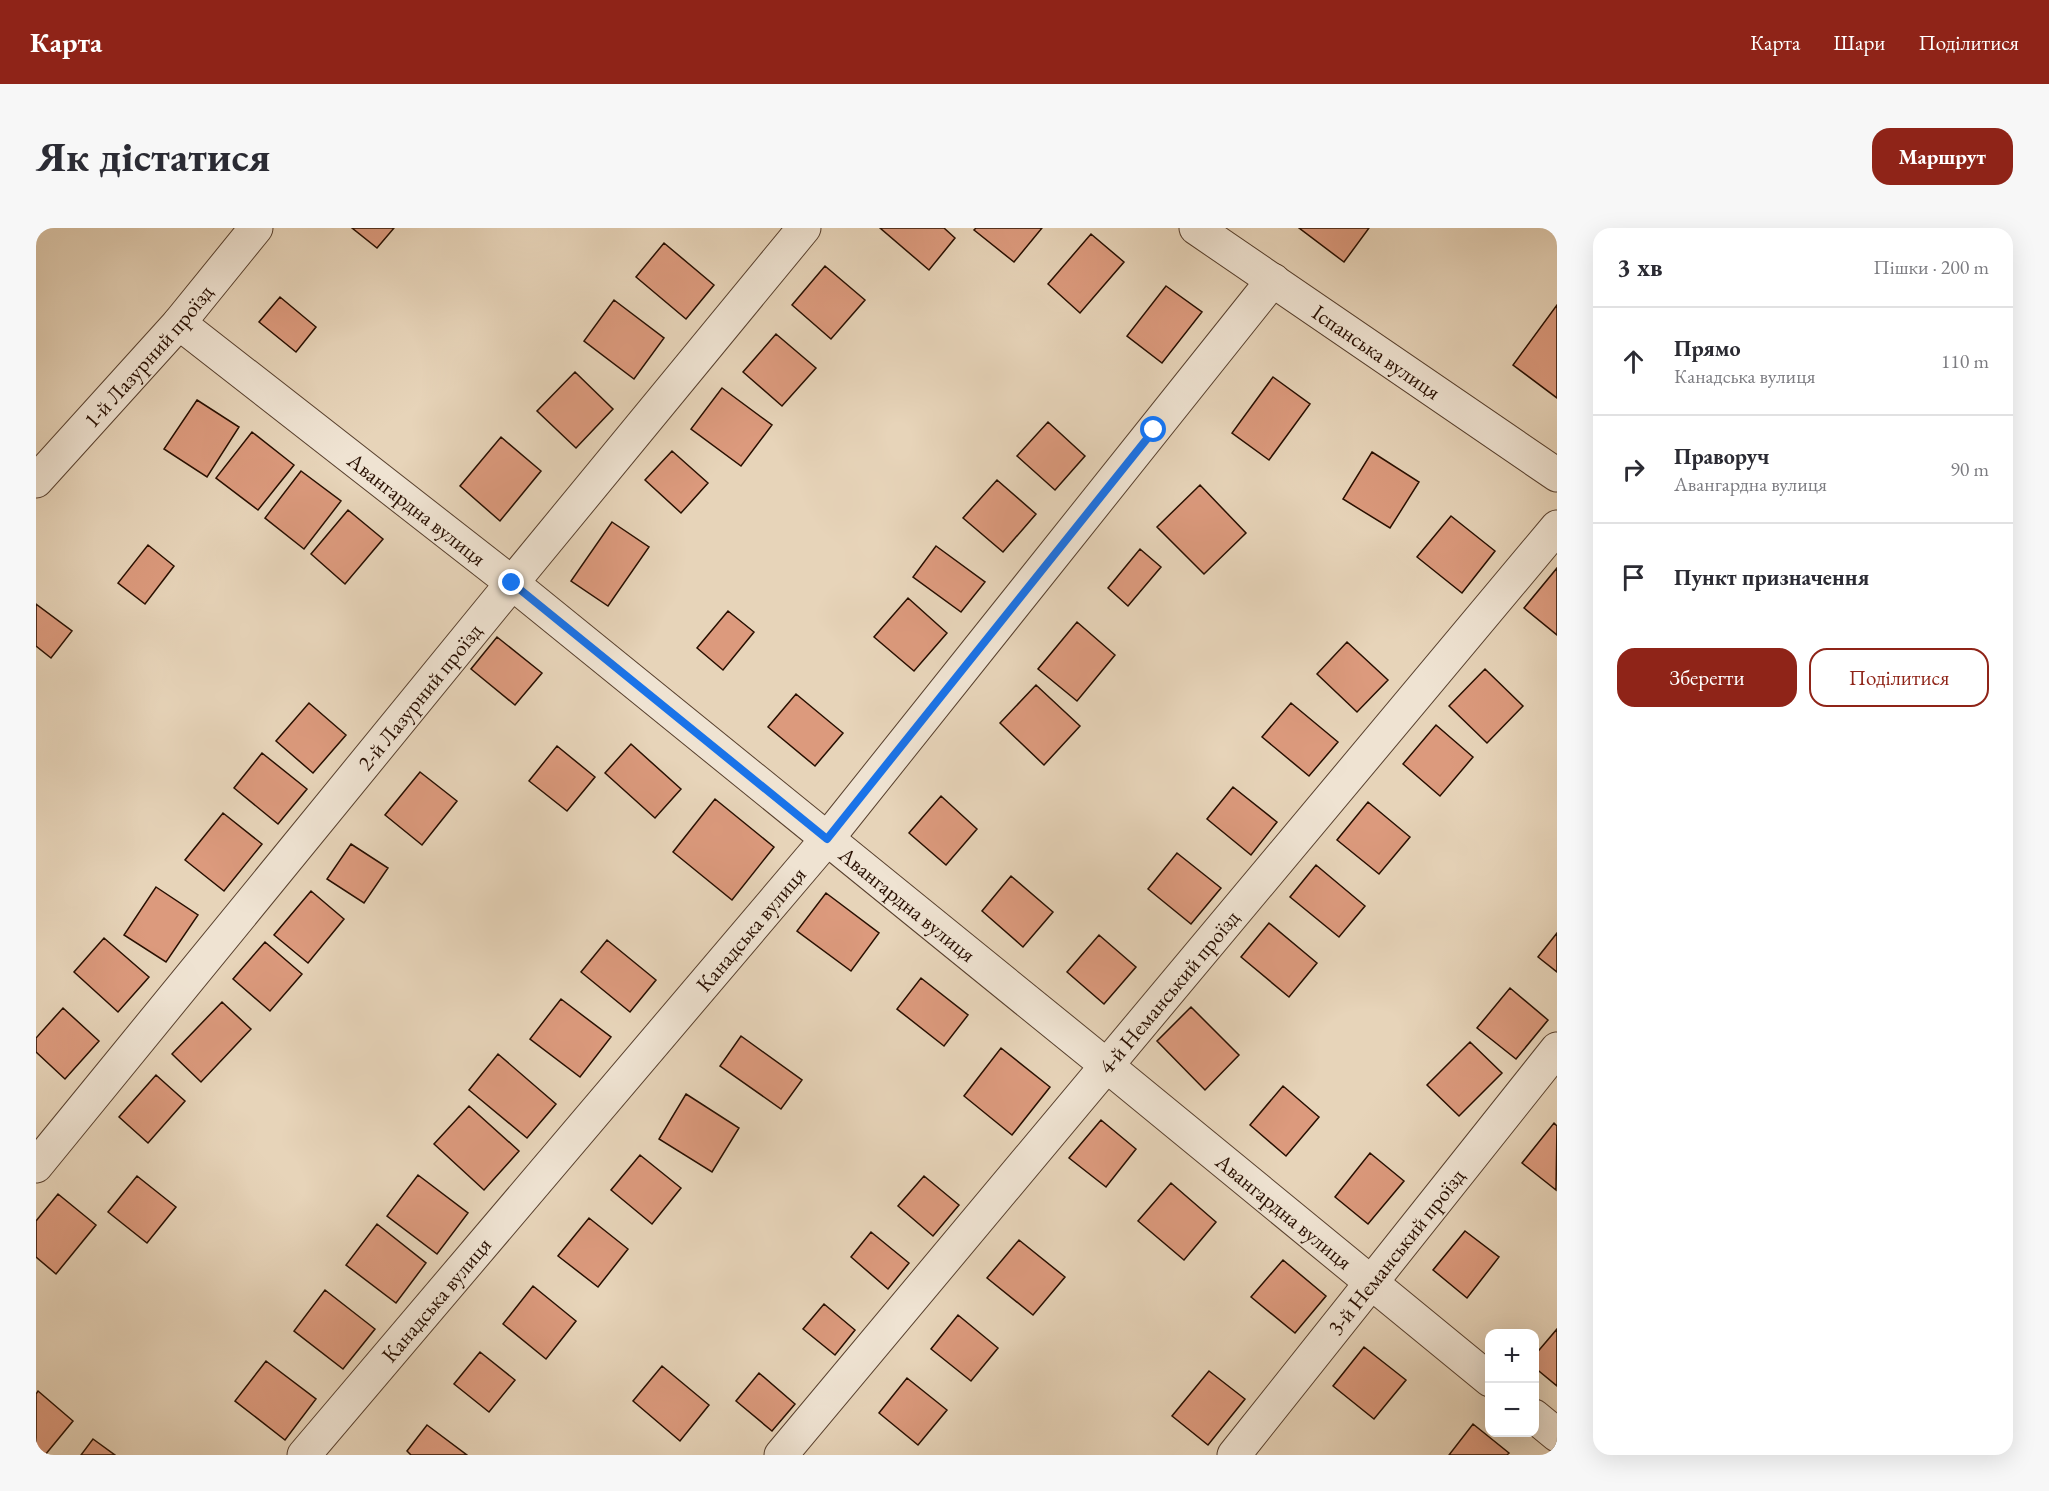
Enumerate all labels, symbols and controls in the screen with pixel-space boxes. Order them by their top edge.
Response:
text: Карта [30,24,102,60]
text: Карта [1750,29,1800,56]
text: Шари [1833,29,1885,56]
text: Поділитися [1918,29,2019,56]
button: Маршрут [1872,128,2013,185]
text: Як дістатися [36,129,270,184]
text: 3 хв [1617,250,1663,284]
text: Пішки · 200 m [1873,254,1989,280]
street label: 1-й Лазурний проїзд [77,279,220,434]
street label: Іспанська вулиця [1307,298,1446,406]
text: Прямо [1674,334,1741,363]
icon: ahead [1617,345,1650,378]
text: 110 m [1941,348,1989,374]
text: Канадська вулиця [1674,363,1815,389]
route start [1140,416,1166,442]
text: Праворуч [1674,442,1770,471]
street label: Авангардна вулиця [341,445,492,573]
icon: right [1617,453,1650,486]
text: 90 m [1950,456,1989,482]
text: Авангардна вулиця [1674,471,1827,497]
icon: arrive [1617,561,1650,594]
text: Пункт призначення [1674,563,1869,592]
route end [498,569,524,595]
street label: 2-й Лазурний проїзд [351,617,488,777]
button: Зберегти [1617,648,1797,707]
button: Поділитися [1809,648,1989,707]
street label: Авангардна вулиця [832,839,982,969]
street label: Канадська вулиця [690,861,812,998]
street label: 4-й Неманський проїзд [1092,904,1246,1080]
street label: Авангардна вулиця [1209,1146,1358,1276]
street label: 3-й Неманський проїзд [1321,1162,1472,1341]
street label: Канадська вулиця [375,1231,498,1369]
map controls [1485,1329,1539,1437]
button: + [1485,1329,1539,1383]
button: − [1485,1383,1539,1437]

